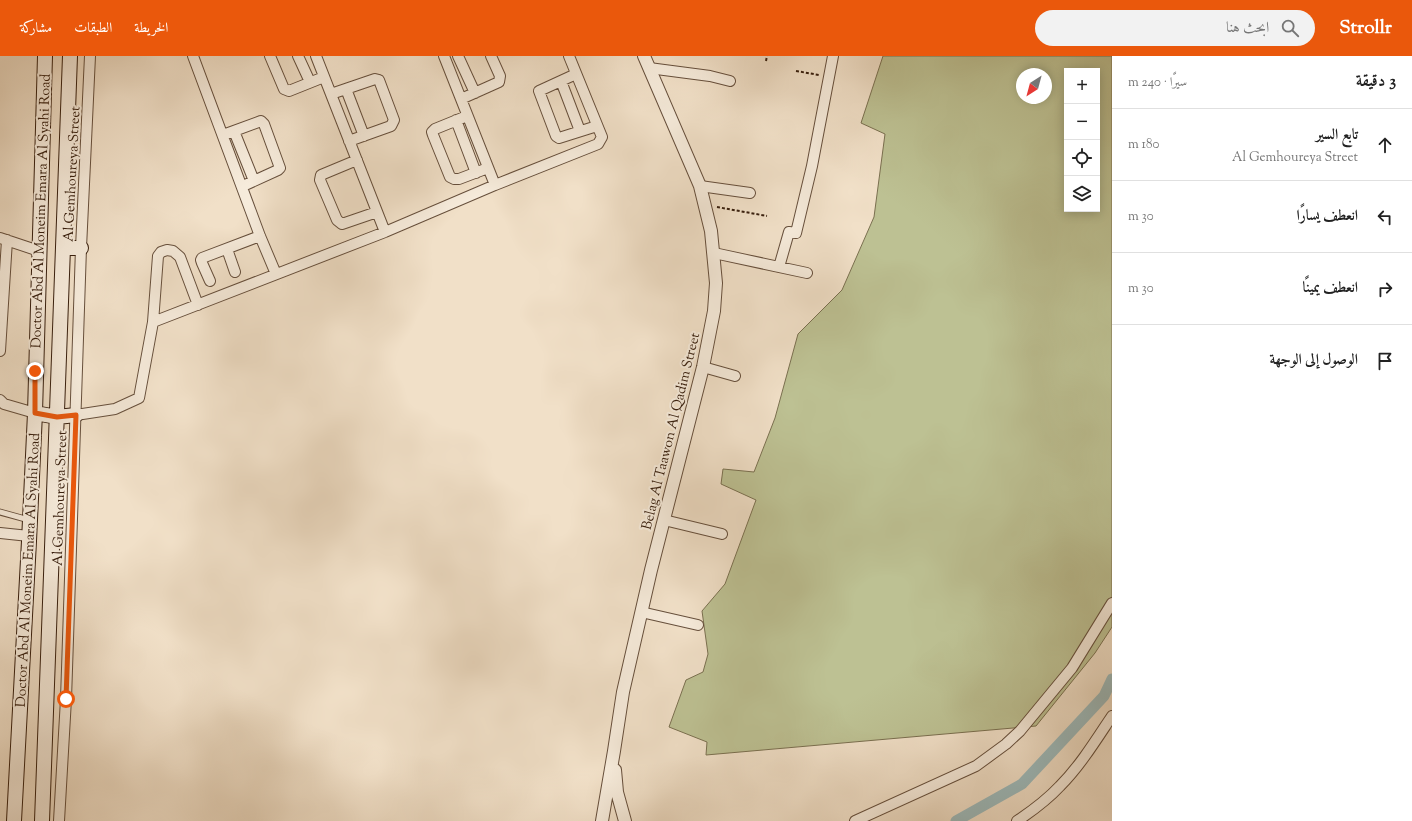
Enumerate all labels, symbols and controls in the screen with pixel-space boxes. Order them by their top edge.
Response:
search box [1035,10,1315,46]
text: Strollr [1339,15,1392,42]
icon: search [1279,17,1301,39]
text: ابحث هنا [1226,18,1269,39]
text: مشاركة [20,19,52,39]
text: الطبقات [74,19,112,39]
text: الخريطة [134,19,168,39]
north arrow [1016,68,1052,104]
map controls [1064,68,1100,212]
button: + [1064,68,1100,104]
text: 3 دقيقة [1356,70,1396,94]
street label: Doctor Abd Al Moneim Emara Al Syahi Road [27,73,57,349]
text: سيرًا · 240 m [1128,74,1187,92]
button: − [1064,104,1100,140]
street label: Al Gemhoureya Street [59,106,87,242]
text: تابع السير [1316,125,1358,146]
icon: ahead [1374,134,1396,156]
text: 180 m [1128,136,1159,154]
button: locate [1064,140,1100,176]
text: Al Gemhoureya Street [1232,149,1358,167]
button: layers [1064,176,1100,212]
text: انعطف يسارًا [1297,206,1358,227]
icon: left [1374,206,1396,228]
text: 30 m [1128,208,1154,226]
text: انعطف يمينًا [1303,278,1358,299]
icon: right [1374,278,1396,300]
text: 30 m [1128,280,1154,298]
street label: Belag Al Taawon Al Qadim Street [638,331,706,532]
text: الوصول إلى الوجهة [1269,350,1358,371]
icon: arrive [1374,350,1396,372]
route end [26,362,44,380]
street label: Al Gemhoureya Street [49,430,73,566]
street label: Doctor Abd Al Moneim Emara Al Syahi Road [12,432,46,708]
route start [57,690,75,708]

